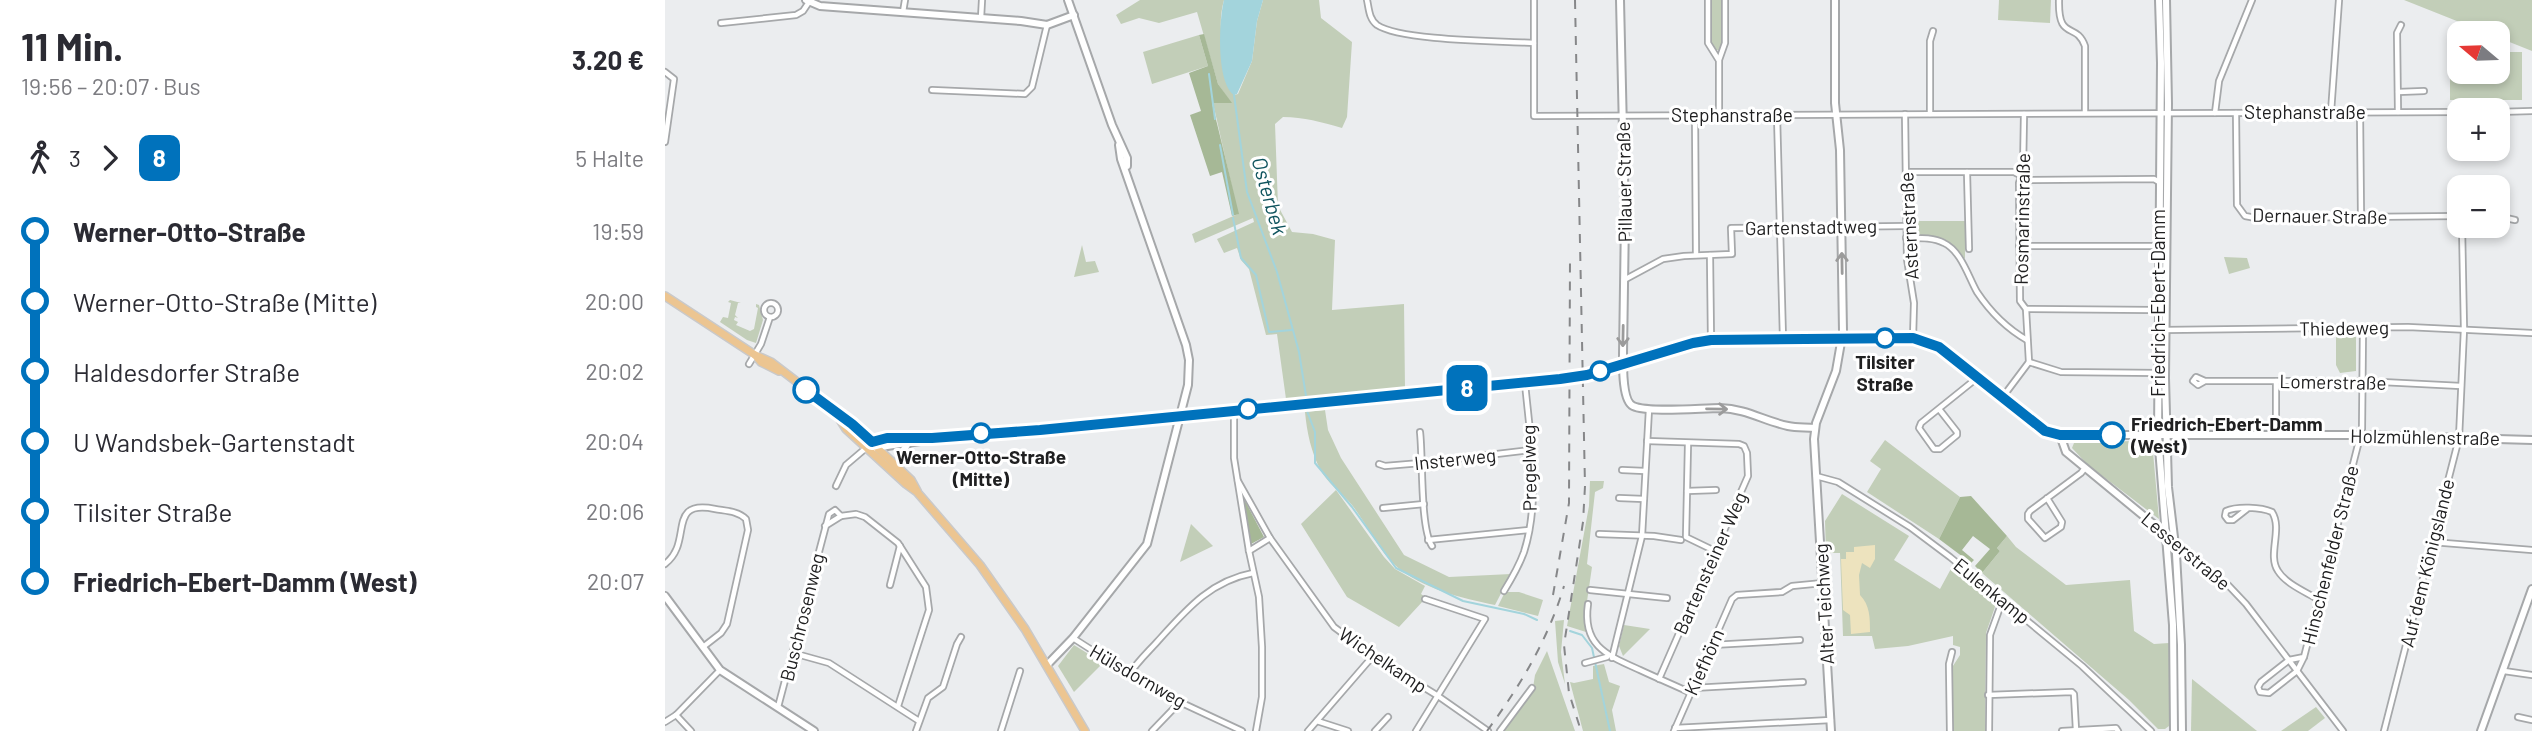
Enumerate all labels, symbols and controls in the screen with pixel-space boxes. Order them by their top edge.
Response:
north arrow [2447,21,2509,84]
map controls [2447,21,2510,238]
text: 11 Min. [21,23,123,69]
text: 3.20 € [572,44,644,75]
text: 19:56 – 20:07 · Bus [21,72,201,100]
button: + [2447,98,2510,161]
street label: Stephanstraße [2244,100,2366,123]
street label: Stephanstraße [1671,103,1793,126]
street label: Pillauer Straße [1611,121,1636,243]
icon: walk [21,139,59,177]
icon: forward [91,139,129,177]
text: 8 [153,143,166,172]
text: 3 [69,144,81,172]
text: 5 Halte [575,144,644,172]
street label: Rosmarinstraße [2009,153,2034,285]
water label: Osterbek [1247,154,1294,238]
street label: Asternstraße [1894,172,1923,281]
button: − [2447,175,2510,238]
street label: Dernauer Straße [2252,203,2388,228]
street label: Friedrich-Ebert-Damm [2146,209,2169,397]
street label: Gartenstadtweg [1745,214,1877,239]
text: Werner-Otto-Straße [73,216,306,247]
text: 19:59 [592,217,644,245]
one-way arrow [1835,252,1849,275]
text: Werner-Otto-Straße (Mitte) [73,286,376,317]
text: 20:00 [585,287,644,315]
street label: Thiedeweg [2299,315,2389,340]
one-way arrow [1616,325,1630,348]
marker: Tilsiter Straße [1875,328,1895,348]
place label: Tilsiter Straße [1855,350,1916,395]
text: Haldesdorfer Straße [73,356,300,387]
text: 20:02 [586,357,644,385]
unlabelled marker [1590,361,1610,381]
line badge: 8 [1444,365,1490,411]
street label: Lomerstraße [2279,369,2387,394]
text: 8 [1461,373,1473,402]
unlabelled marker [793,377,819,403]
unlabelled marker [1238,399,1258,419]
one-way arrow [1705,402,1728,415]
place label: Friedrich-Ebert-Damm (West) [2130,412,2323,457]
marker: Friedrich-Ebert-Damm (West) [2099,422,2125,448]
marker: Werner-Otto-Straße (Mitte) [971,423,991,443]
street label: Holzmühlenstraße [2350,424,2500,449]
street label: Pregelweg [1516,425,1541,511]
text: U Wandsbek-Gartenstadt [73,426,356,457]
text: 20:04 [585,427,644,455]
street label: Insterweg [1413,443,1497,474]
place label: Werner-Otto-Straße (Mitte) [896,445,1066,490]
street label: Hinschenfelder Straße [2296,463,2363,647]
street label: Auf dem Königslande [2394,476,2459,649]
street label: Bartensteiner Weg [1668,488,1751,638]
text: Tilsiter Straße [73,496,232,527]
text: 20:06 [586,497,644,525]
street label: Lesserstraße [2137,507,2235,594]
street label: Alter Teichweg [1809,543,1838,665]
street label: Buschrosenweg [774,550,829,683]
street label: Eulenkamp [1949,553,2035,628]
text: Friedrich-Ebert-Damm (West) [73,566,417,597]
text: 20:07 [587,567,644,595]
street label: Wichelkamp [1335,622,1432,697]
street label: Kiefhörn [1679,625,1728,699]
street label: Hülsdornweg [1086,639,1191,712]

